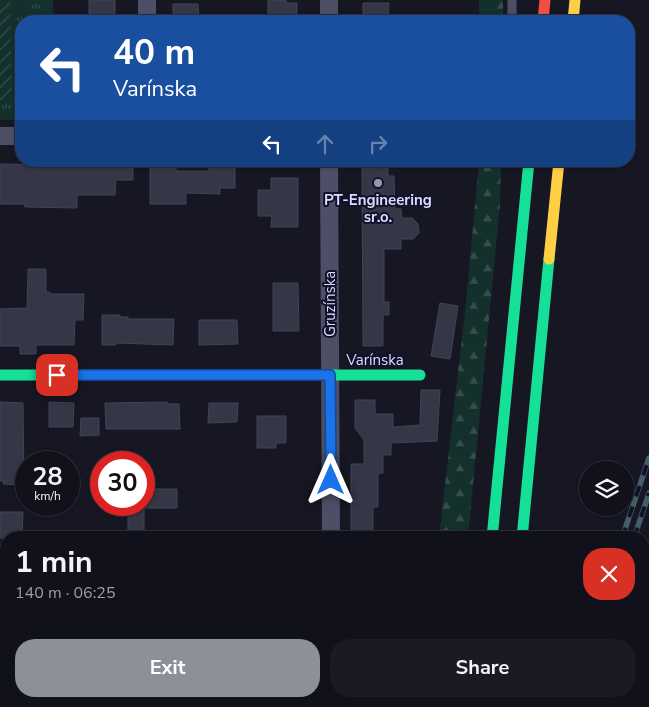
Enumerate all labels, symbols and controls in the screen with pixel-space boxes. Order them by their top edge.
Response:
text: 40 m [113,29,195,76]
icon: left [30,35,95,100]
text: Varínska [113,74,197,104]
icon: left [258,130,286,158]
icon: ahead [311,130,339,158]
icon: right [364,130,392,158]
marker: PT-Engineering sr.o. [372,177,384,189]
place label: PT-Engineering sr.o. [324,190,432,227]
street label: Gruzínska [320,271,340,337]
street label: Varínska [345,350,404,370]
pin [36,354,78,396]
icon: arrive [43,361,71,389]
speed limit sign: 30 [90,451,155,516]
position arrow [304,453,356,505]
text: 28 [32,460,63,494]
map controls [579,461,634,516]
button: layers [579,461,634,516]
text: km/h [34,488,61,504]
text: 1 min [15,542,93,583]
button: close [583,548,635,600]
text: 140 m · 06:25 [15,582,116,604]
button: Exit [15,639,320,697]
button: Share [330,639,635,697]

